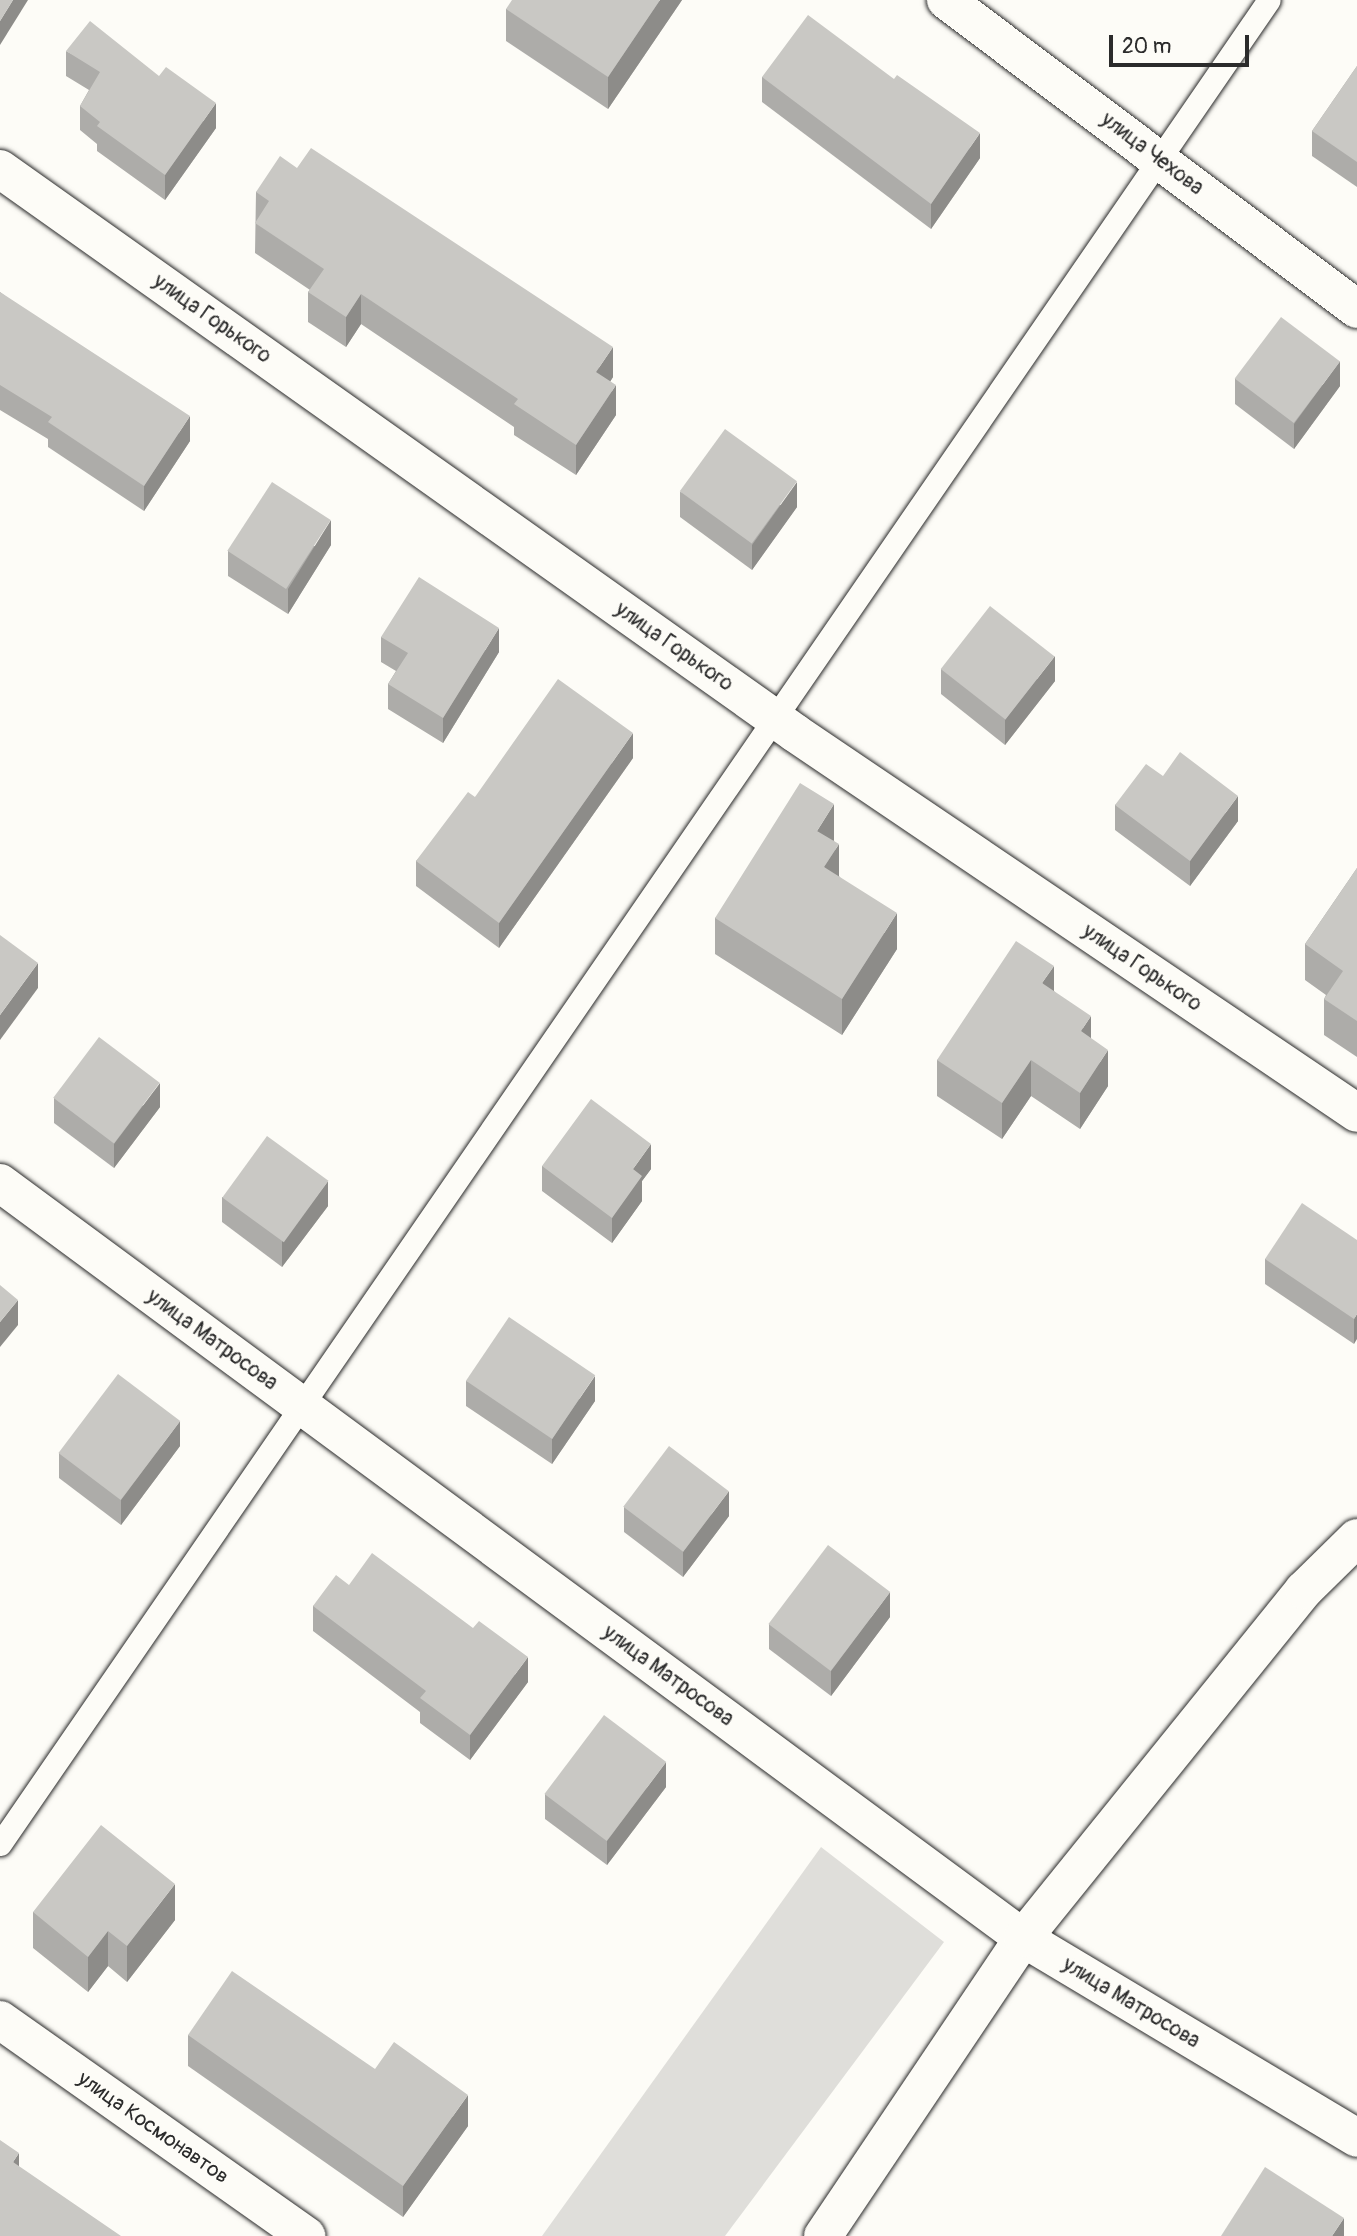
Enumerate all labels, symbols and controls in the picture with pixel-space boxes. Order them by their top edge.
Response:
scale bar [1112,21,1252,65]
text: 20 m [1122,33,1171,60]
street label: улица Чехова [1096,107,1208,201]
street label: улица Горького [148,269,276,369]
street label: улица Горького [610,597,738,697]
street label: улица Горького [1078,919,1206,1017]
street label: улица Матросова [142,1284,282,1396]
street label: улица Матросова [598,1620,738,1732]
street label: улица Матросова [1058,1952,1204,2054]
street label: улица Космонавтов [73,2066,233,2190]

